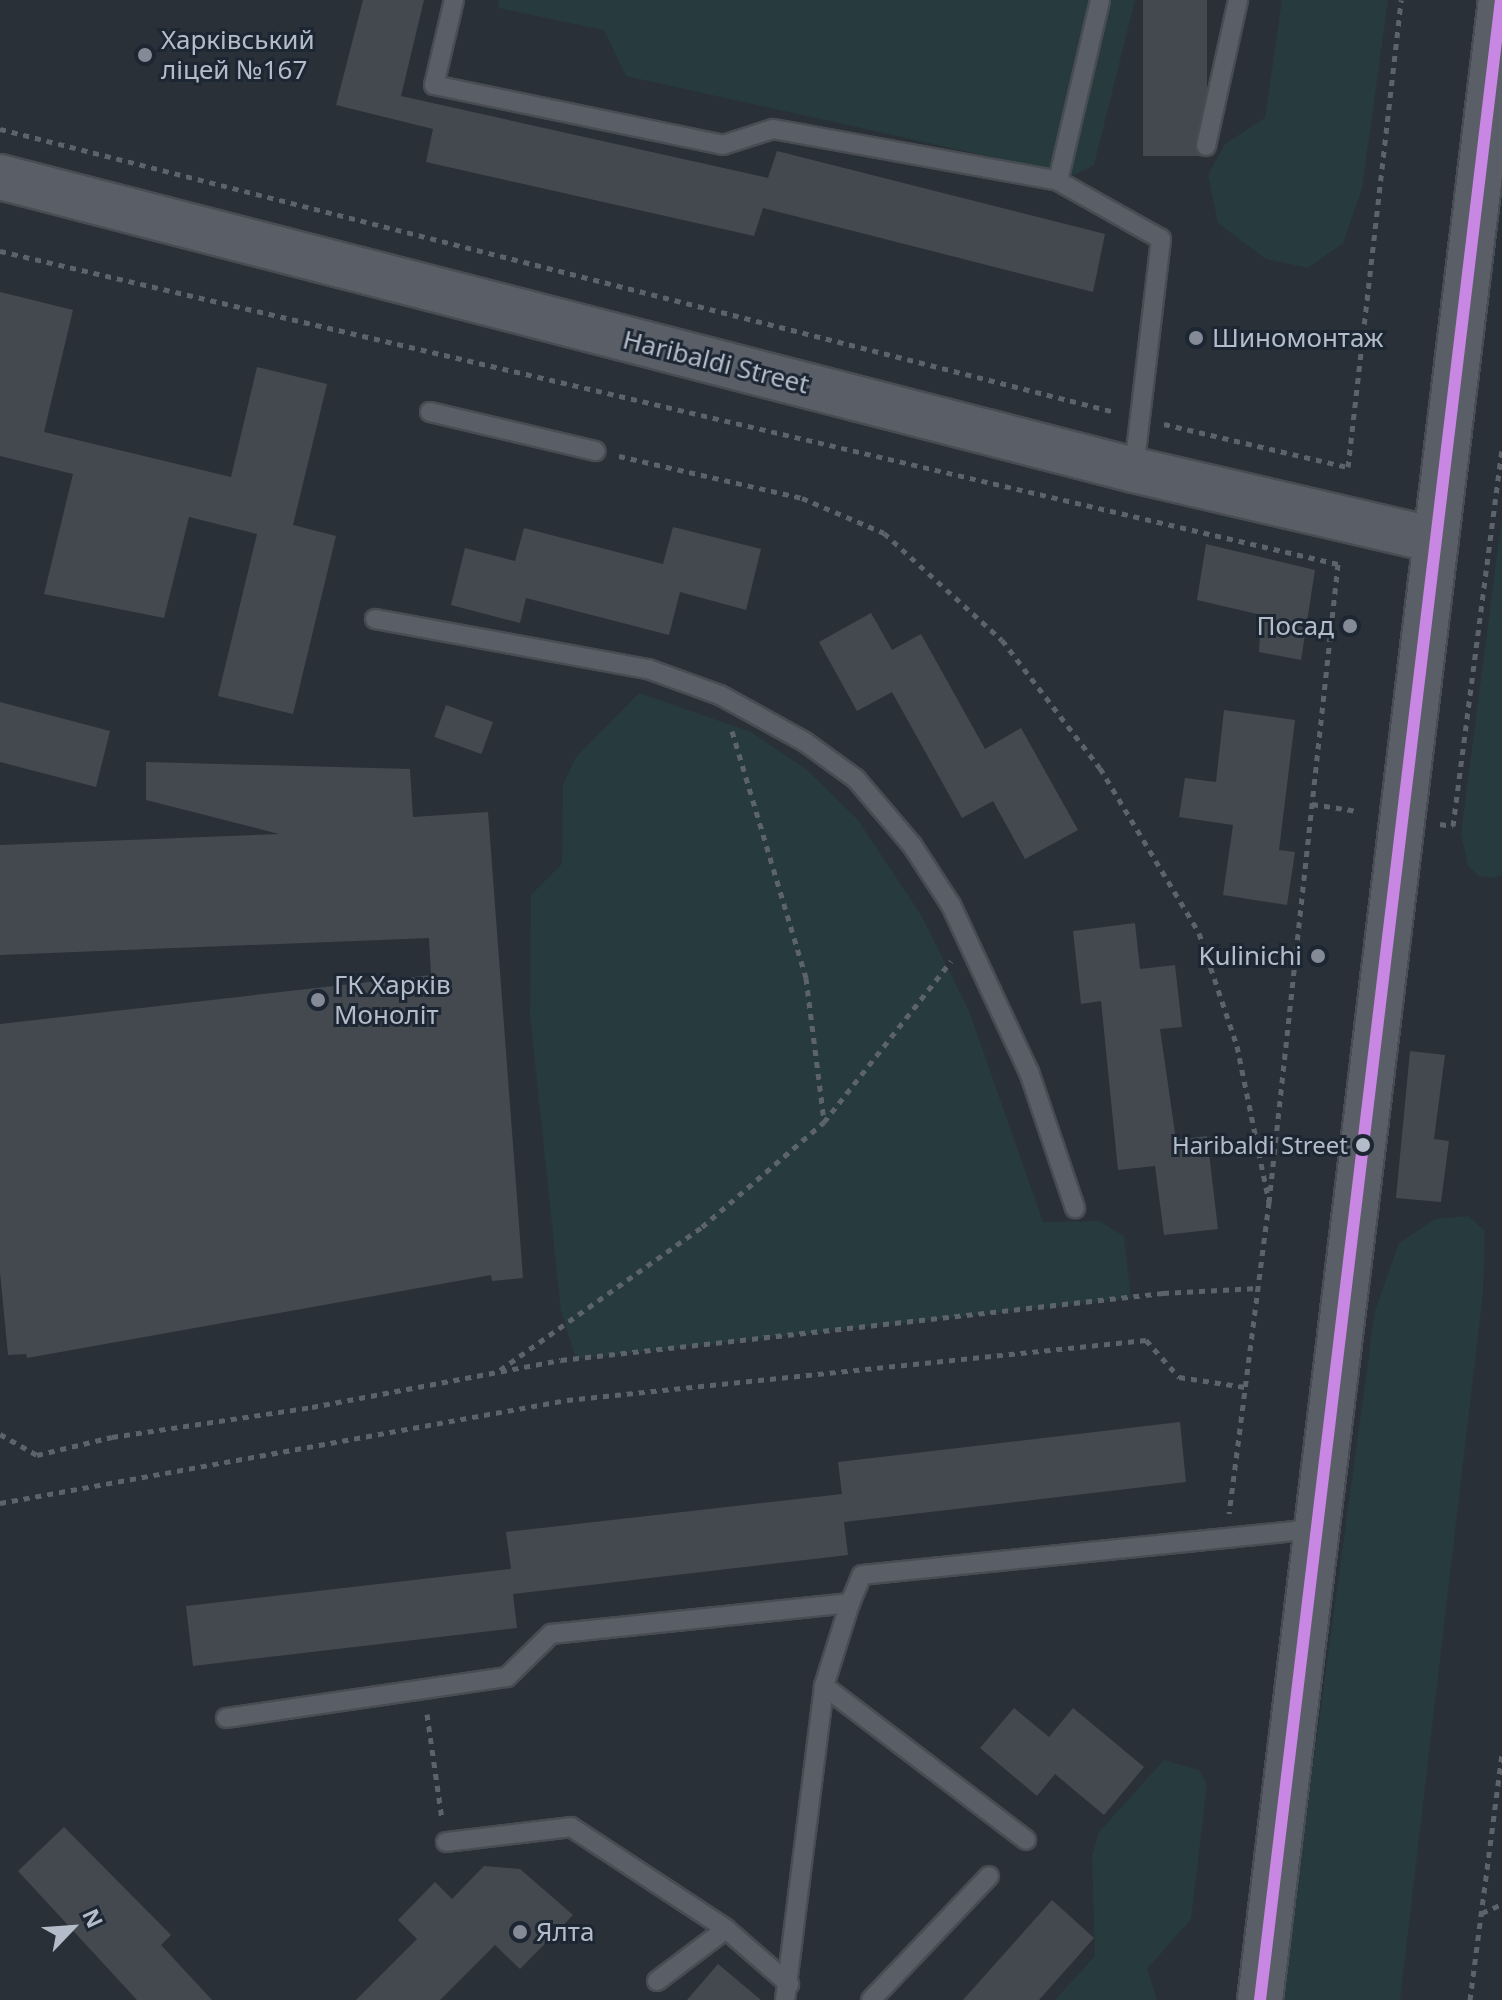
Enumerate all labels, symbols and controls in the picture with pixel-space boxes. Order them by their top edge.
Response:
place label: Харківський ліцей №167 [161,24,315,86]
marker: Харківський ліцей №167 [136,46,154,64]
place label: Шиномонтаж [1212,322,1384,354]
street label: Haribaldi Street [620,324,812,400]
marker: Шиномонтаж [1187,329,1205,347]
place label: Посад [1256,610,1334,642]
marker: Посад [1341,617,1359,635]
place label: Kulinichi [1198,940,1302,972]
marker: Kulinichi [1309,947,1327,965]
place label: ГК Харків Моноліт [334,969,451,1030]
marker: ГК Харків Моноліт [309,991,327,1009]
place label: Haribaldi Street [1172,1131,1348,1159]
marker: Haribaldi Street [1355,1137,1371,1153]
north arrow [32,1888,112,1968]
text: N [76,1903,111,1932]
place label: Ялта [536,1916,594,1948]
marker: Ялта [511,1923,529,1941]

